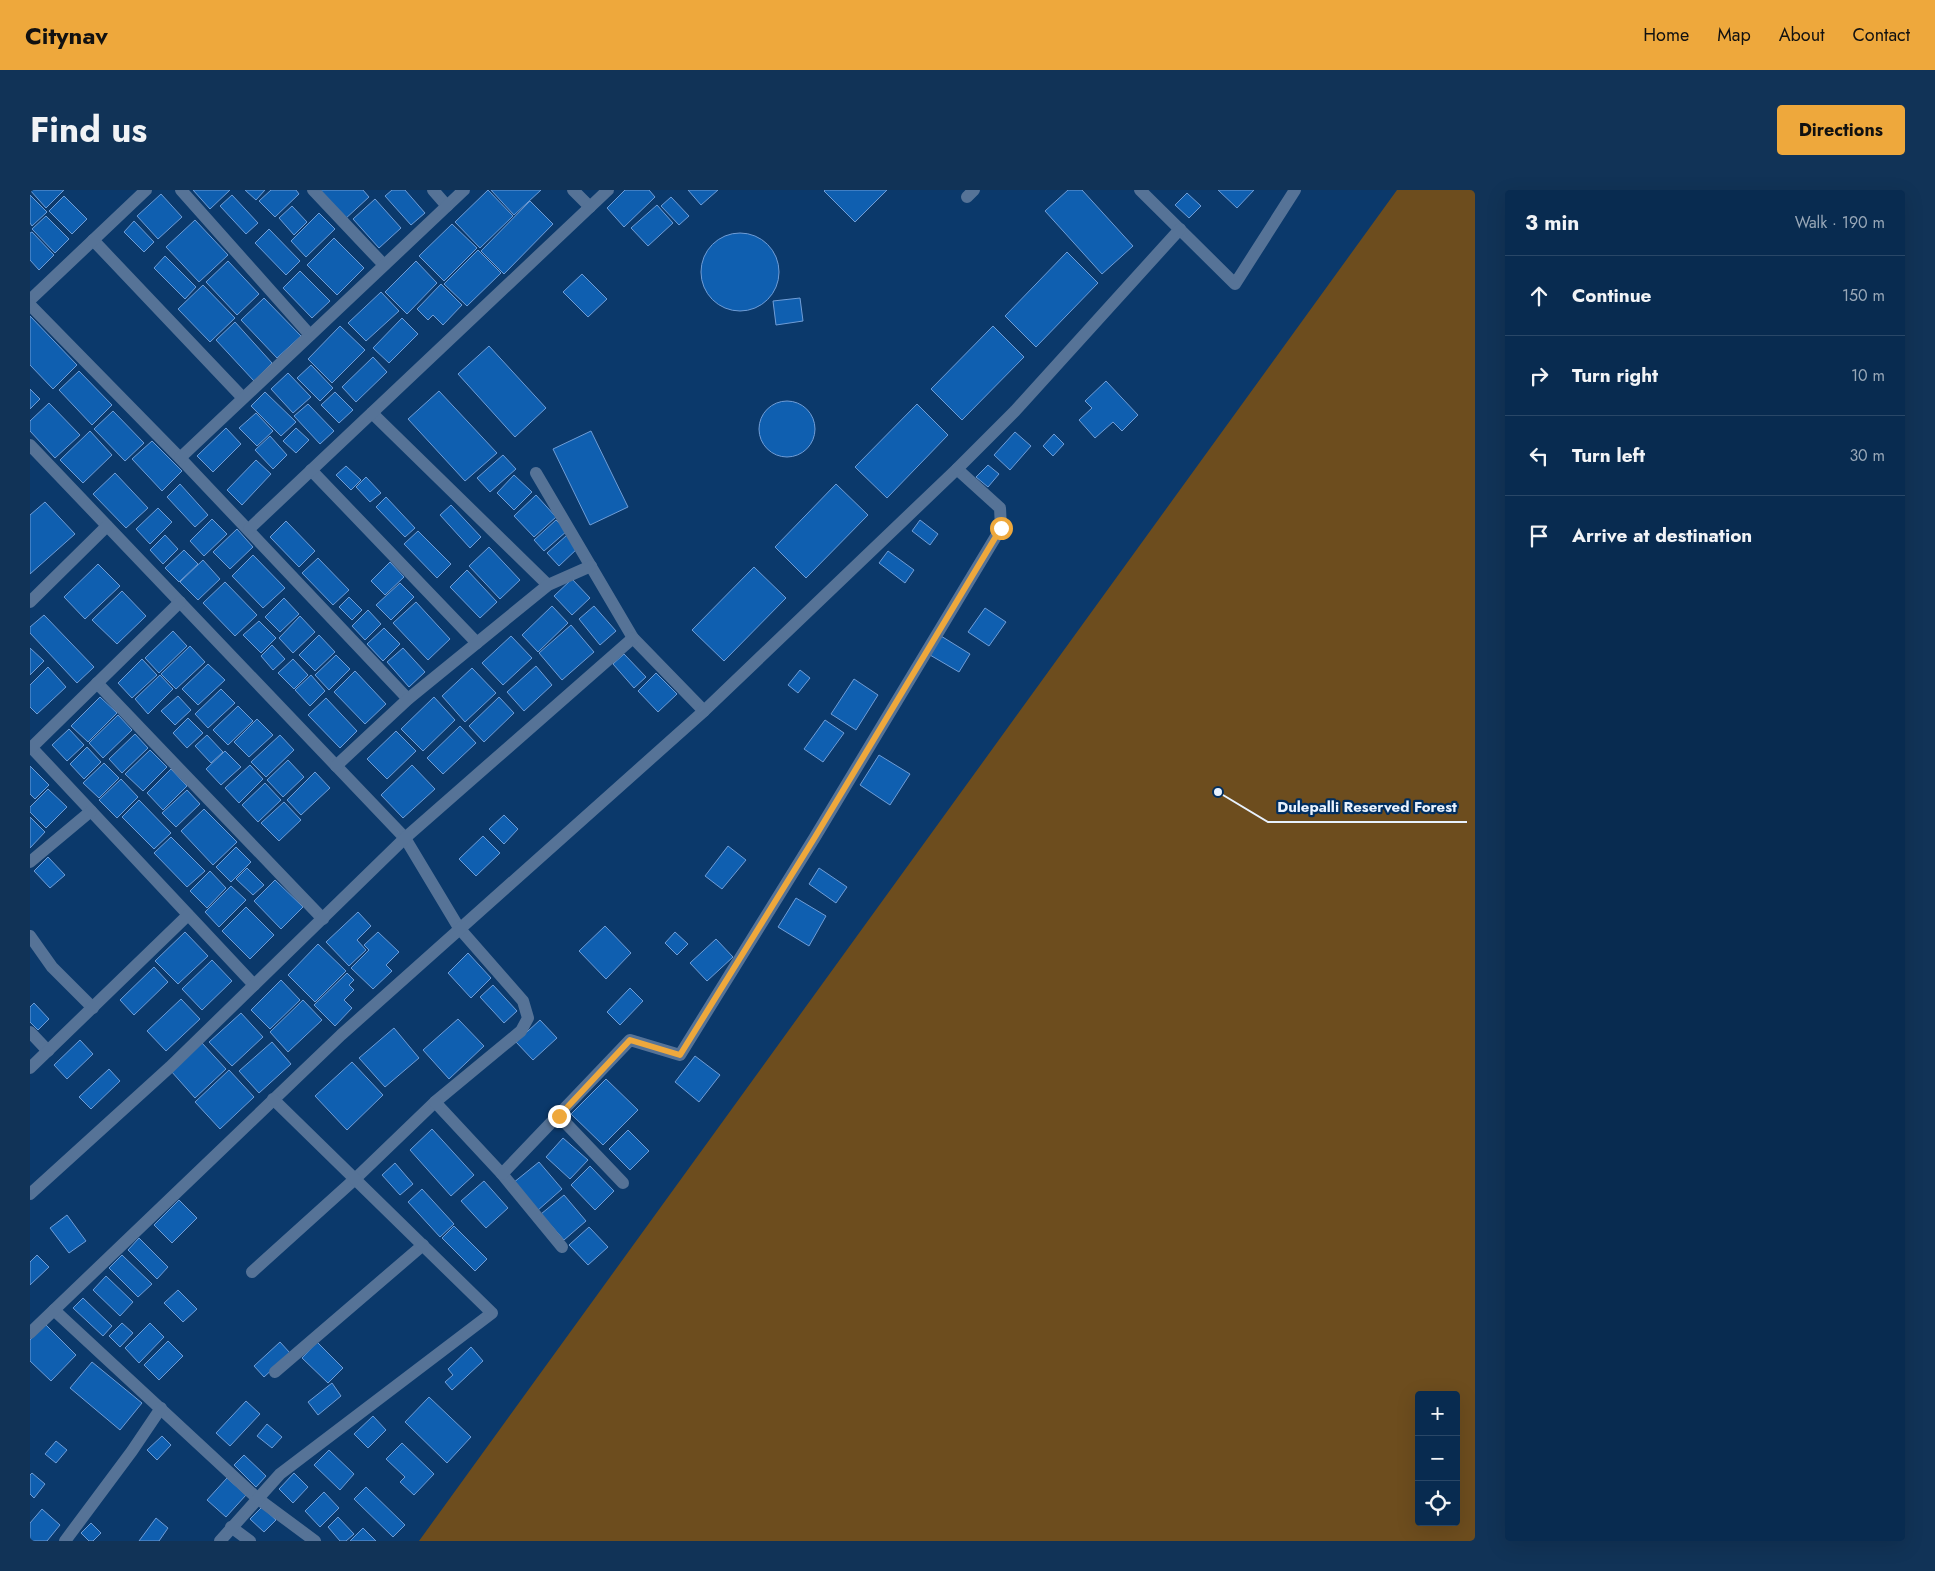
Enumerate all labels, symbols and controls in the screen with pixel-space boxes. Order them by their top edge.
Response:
text: Citynav [25,18,108,53]
text: Home [1643,22,1689,48]
text: Map [1717,22,1751,48]
text: About [1779,22,1824,48]
text: Contact [1852,22,1910,48]
text: Find us [30,105,147,155]
button: Directions [1777,105,1905,155]
text: 3 min [1525,208,1579,238]
text: Walk · 190 m [1795,211,1885,234]
icon: ahead [1525,282,1553,310]
text: Continue [1572,282,1651,309]
text: 150 m [1842,284,1885,307]
icon: right [1525,362,1553,390]
text: Turn right [1572,362,1658,389]
text: 10 m [1851,364,1885,387]
icon: left [1525,442,1553,470]
text: Turn left [1572,442,1645,469]
text: 30 m [1849,444,1885,467]
route start [990,517,1013,540]
icon: arrive [1525,522,1553,550]
text: Arrive at destination [1572,522,1752,549]
callout: Dulepalli Reserved Forest [1268,792,1467,822]
text: Dulepalli Reserved Forest [1277,796,1457,818]
route end [548,1105,571,1128]
map controls [1415,1391,1460,1526]
button: + [1415,1391,1460,1436]
button: − [1415,1436,1460,1481]
button: locate [1415,1481,1460,1526]

